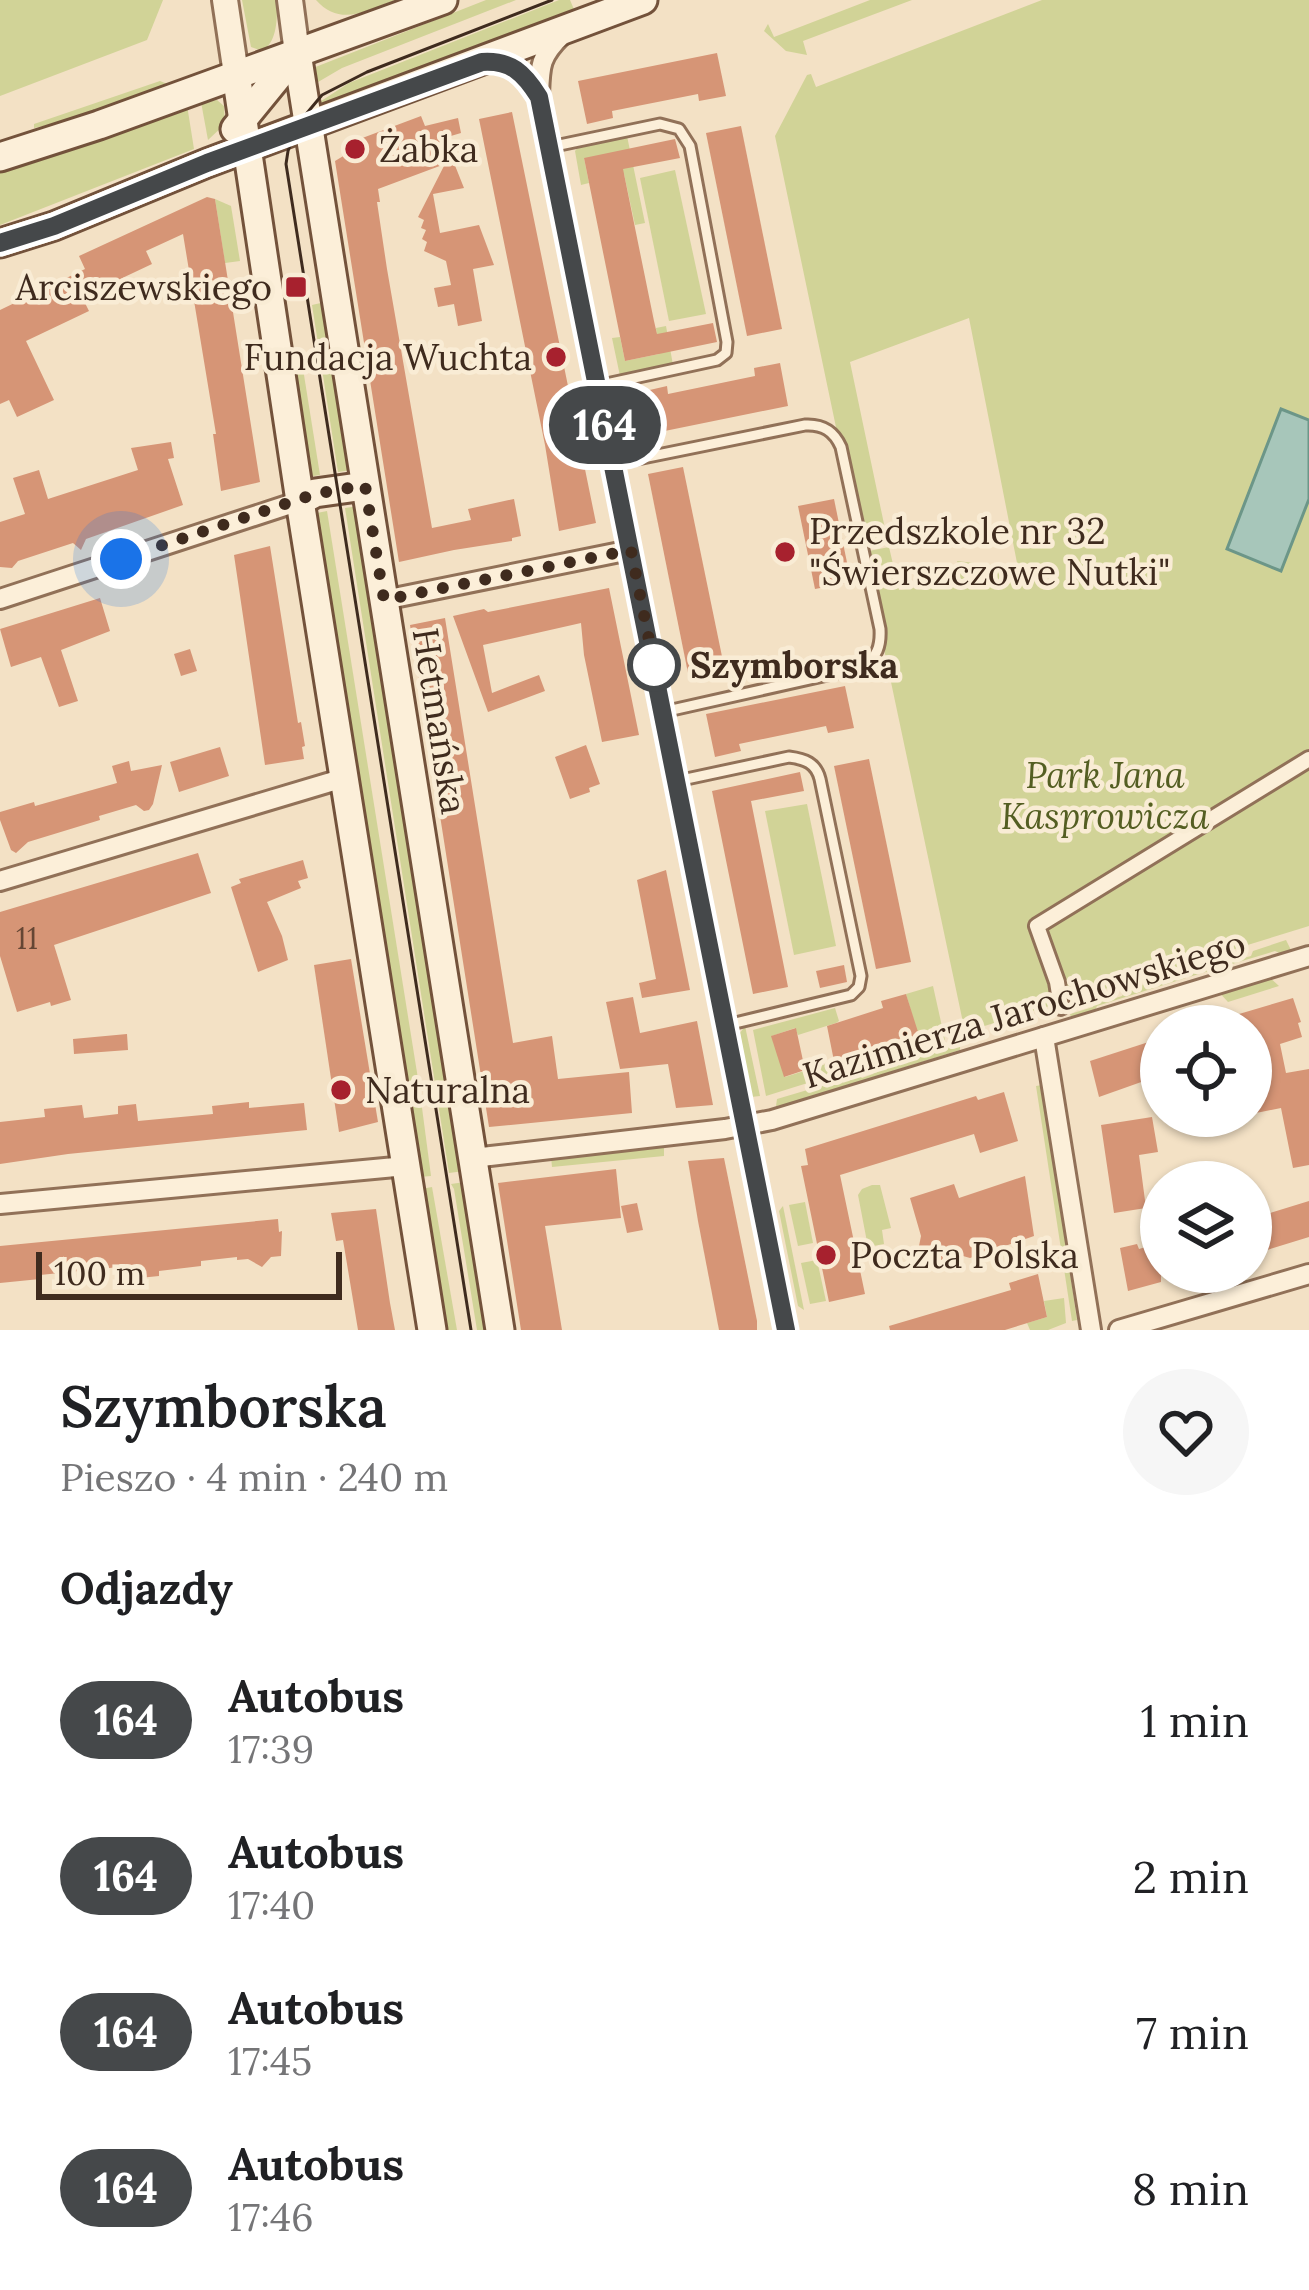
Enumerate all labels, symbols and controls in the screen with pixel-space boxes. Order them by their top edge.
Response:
place label: Żabka [379,126,478,172]
marker: Żabka [342,136,368,162]
place label: Arciszewskiego [14,264,272,310]
marker: Arciszewskiego [283,274,309,300]
place label: Fundacja Wuchta [244,334,532,380]
marker: Fundacja Wuchta [543,344,569,370]
line badge: 164 [536,386,674,464]
text: 164 [573,398,637,452]
place label: Przedszkole nr 32 "Świerszczowe Nutki" [809,508,1171,595]
your location [91,529,151,589]
marker: Przedszkole nr 32 "Świerszczowe Nutki" [772,539,798,565]
street label: Hetmańska [403,625,477,817]
marker: Szymborska [629,640,679,690]
place label: Szymborska [690,642,899,688]
park label: Park Jana Kasprowicza [1001,752,1209,839]
house number: 11 [16,919,38,957]
street label: Kazimierza Jarochowskiego [797,920,1251,1098]
map controls [1140,1005,1272,1293]
button: locate [1140,1005,1272,1137]
place label: Naturalna [365,1067,530,1113]
marker: Naturalna [328,1077,354,1103]
button: layers [1140,1161,1272,1293]
place label: Poczta Polska [850,1232,1079,1278]
marker: Poczta Polska [813,1242,839,1268]
scale bar [36,1246,342,1299]
text: 100 m [54,1252,145,1294]
button: heart [1123,1369,1249,1495]
text: Szymborska [60,1370,387,1443]
text: Pieszo · 4 min · 240 m [60,1452,448,1502]
text: Odjazdy [60,1559,233,1616]
text: Autobus [228,1667,404,1724]
text: 1 min [1141,1692,1249,1749]
text: 164 [94,1693,158,1747]
text: 17:39 [228,1724,314,1774]
text: Autobus [228,1823,404,1880]
text: 2 min [1133,1848,1249,1905]
text: 164 [94,1849,158,1903]
text: 17:40 [228,1880,315,1930]
text: Autobus [228,1979,404,2036]
text: 7 min [1136,2004,1249,2061]
text: 164 [94,2005,158,2059]
text: 17:45 [228,2036,312,2086]
text: Autobus [228,2135,404,2192]
text: 8 min [1132,2160,1249,2217]
text: 164 [94,2161,158,2215]
text: 17:46 [228,2192,314,2242]

